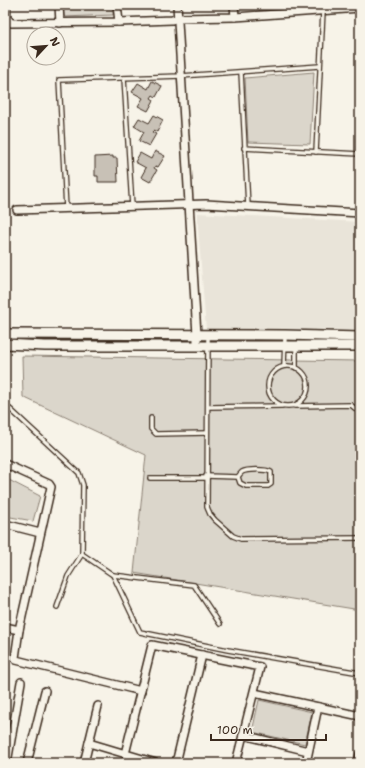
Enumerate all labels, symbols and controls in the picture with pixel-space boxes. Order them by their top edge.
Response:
north arrow [26,26,66,66]
text: N [46,35,63,49]
scale bar [211,716,326,742]
text: 100 m [217,722,253,738]

